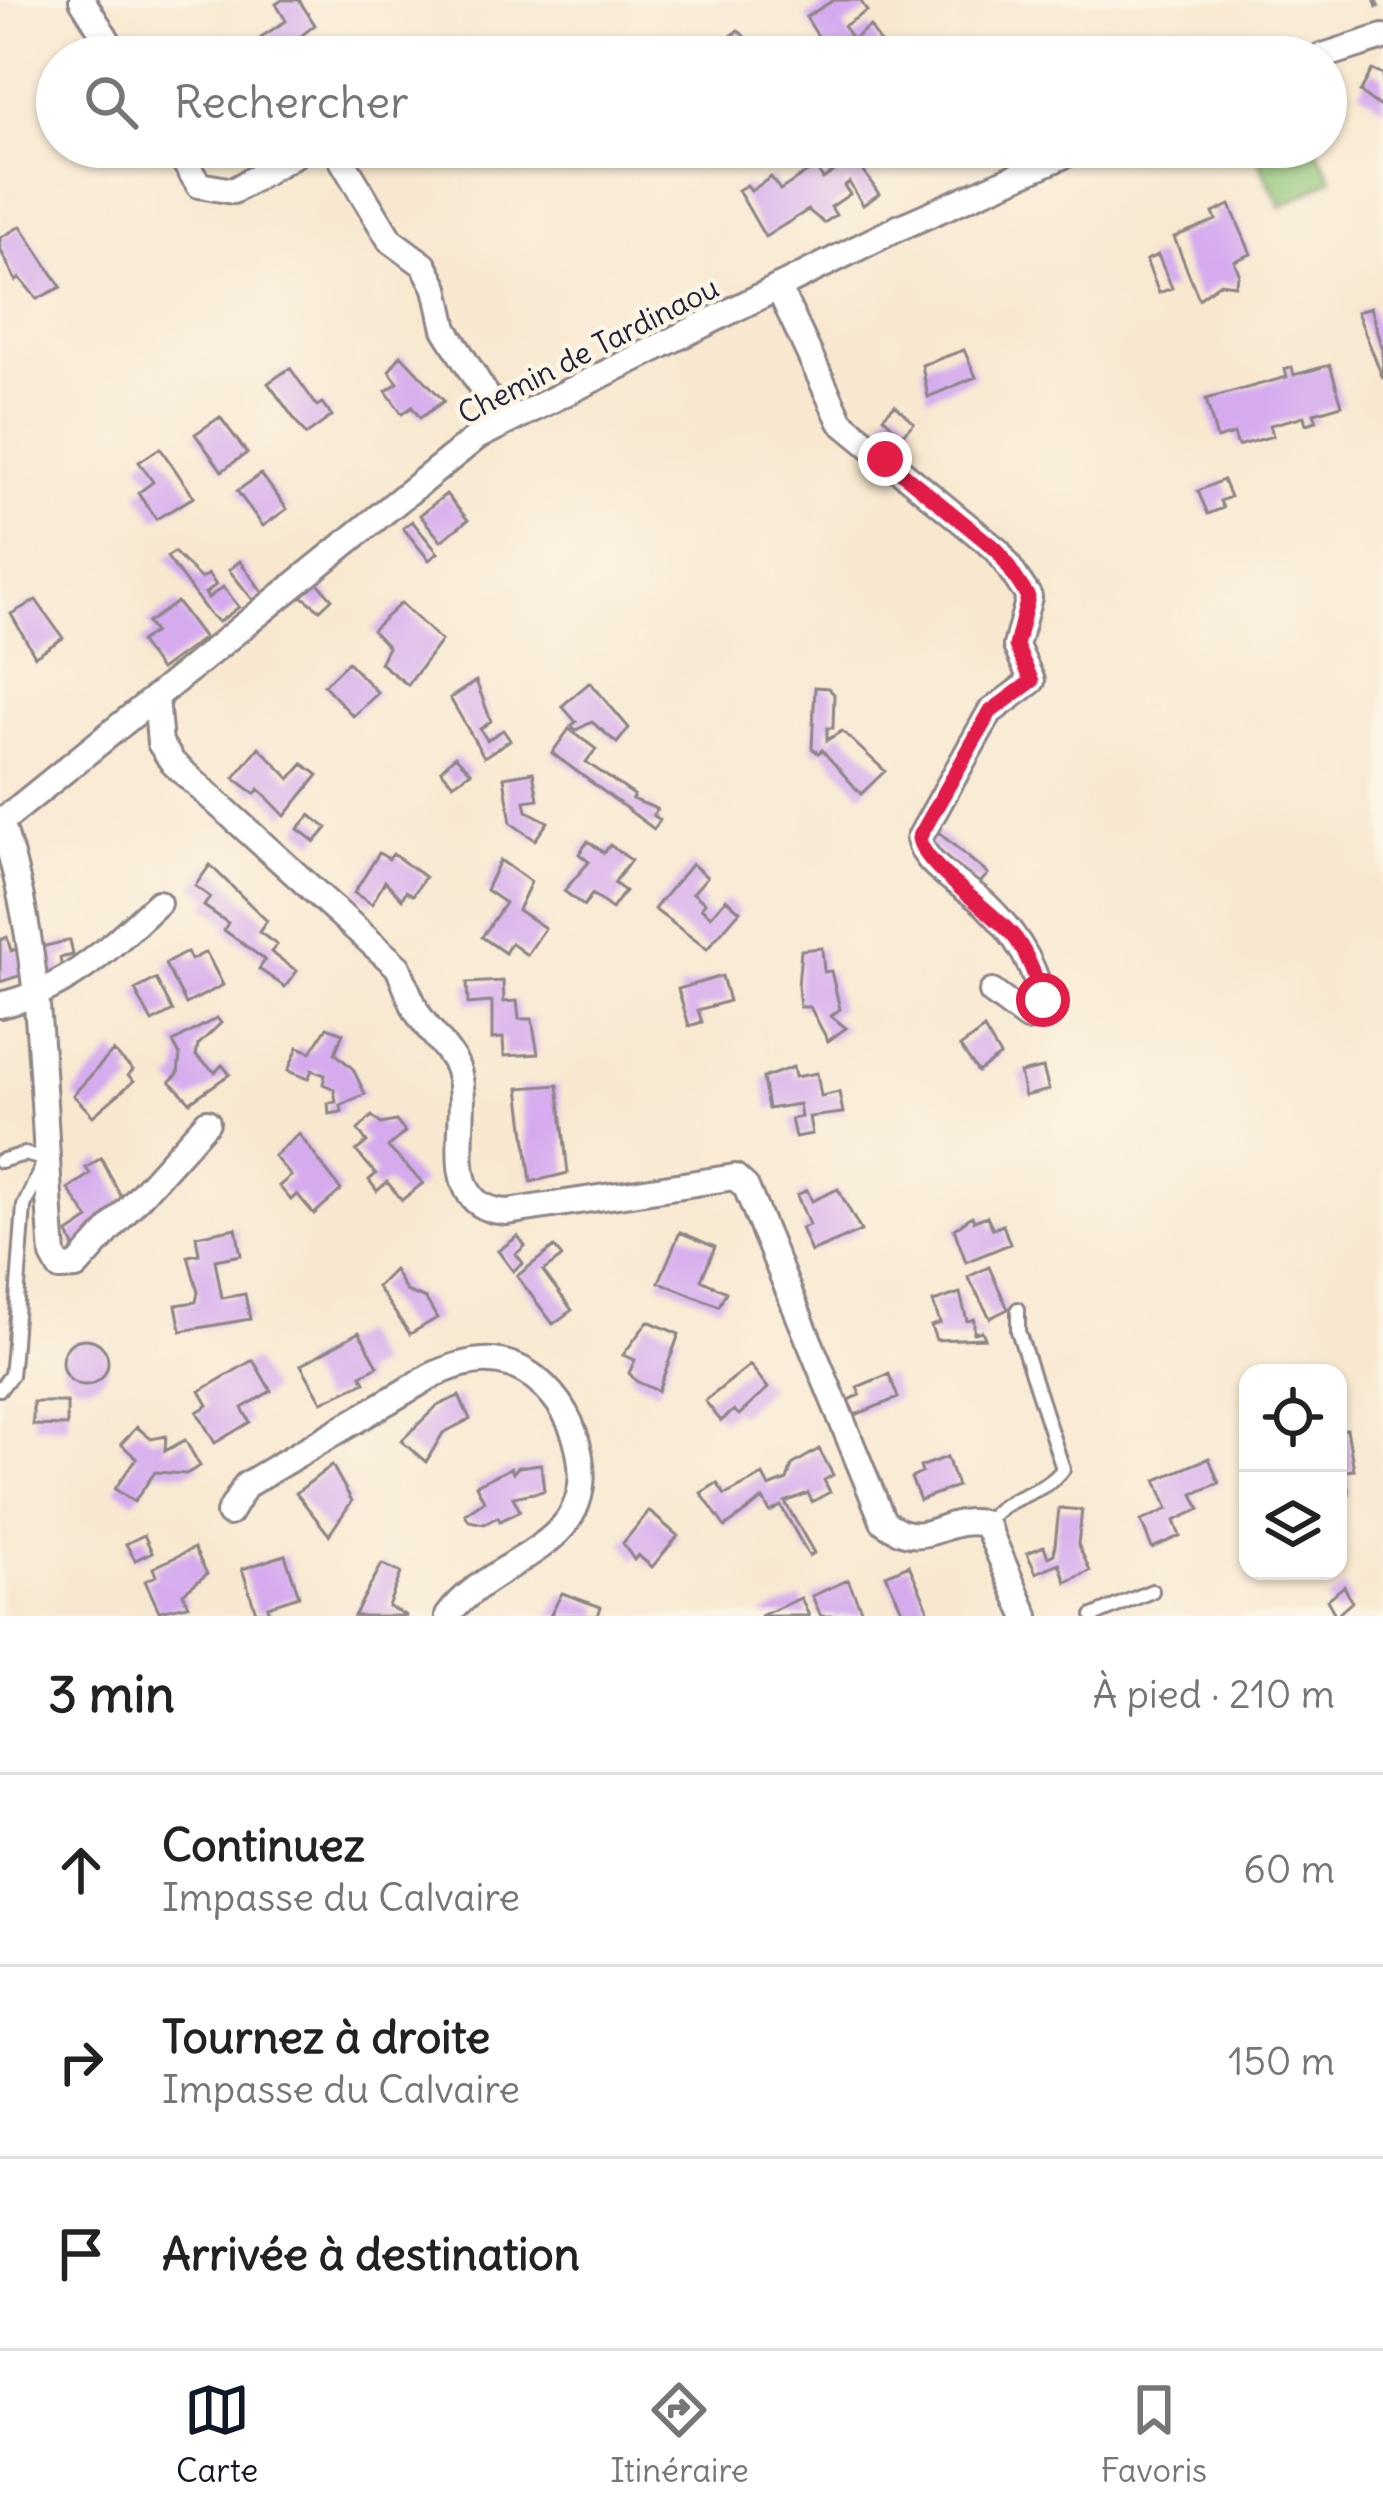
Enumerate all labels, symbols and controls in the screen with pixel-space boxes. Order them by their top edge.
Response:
search box [36,36,1347,168]
icon: search [78,69,144,135]
text: Rechercher [174,74,409,130]
street label: Chemin de Tardinaou [451,268,725,432]
route end [858,432,912,486]
route start [1016,973,1070,1027]
map controls [1239,1364,1347,1580]
button: locate [1239,1364,1347,1472]
button: layers [1239,1472,1347,1580]
text: 3 min [48,1662,175,1726]
text: À pied · 210 m [1093,1670,1335,1719]
text: Continuez [162,1817,365,1873]
icon: ahead [48,1837,114,1903]
text: 60 m [1243,1845,1335,1894]
text: Impasse du Calvaire [162,1873,520,1922]
text: Tournez à droite [162,2009,490,2065]
icon: right [48,2029,114,2095]
text: 150 m [1228,2037,1335,2086]
text: Impasse du Calvaire [162,2065,520,2114]
icon: arrive [48,2221,114,2287]
text: Arrivée à destination [162,2226,580,2282]
tab: Carte [176,2377,258,2491]
tab: Itinéraire [610,2377,749,2491]
tab: Favoris [1101,2377,1207,2491]

